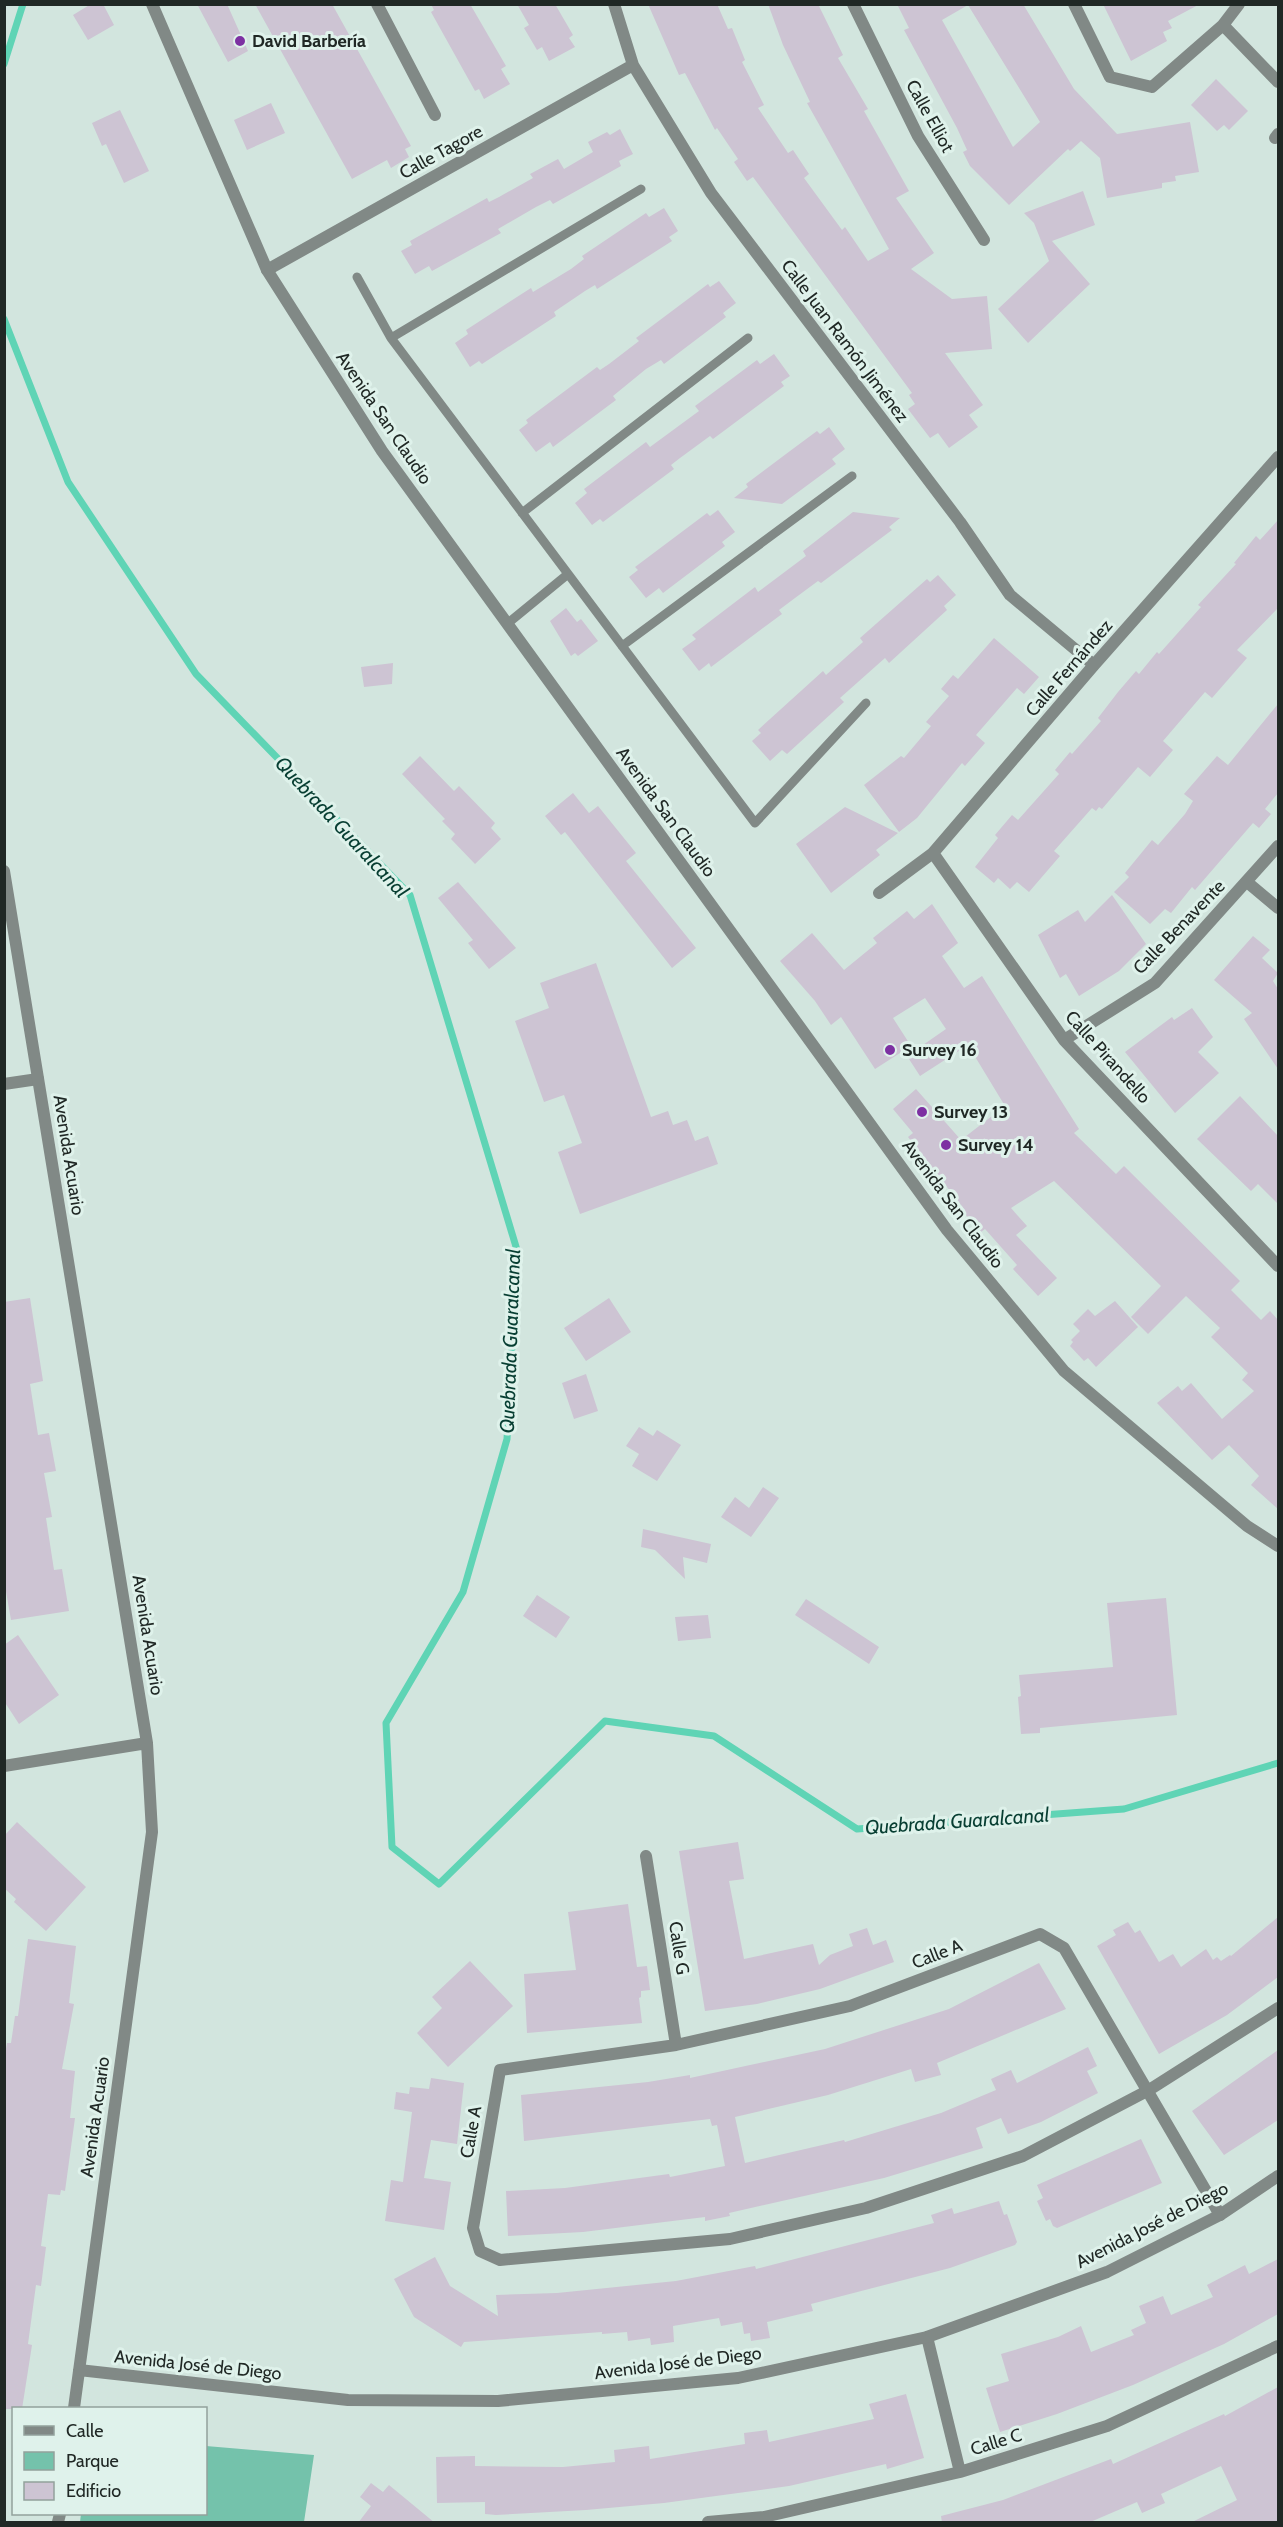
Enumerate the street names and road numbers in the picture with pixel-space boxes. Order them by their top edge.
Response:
street label: Calle Elliot [901,76,959,156]
street label: Calle Tagore [395,120,487,184]
street label: Calle Juan Ramón Jiménez [777,255,914,427]
street label: Avenida San Claudio [331,347,437,489]
street label: Calle Fernández [1021,615,1117,721]
street label: Avenida San Claudio [611,743,721,881]
street label: Calle Benavente [1128,875,1230,979]
street label: Calle Pirandello [1061,1006,1155,1108]
street label: Avenida Acuario [49,1093,89,1217]
street label: Avenida San Claudio [897,1135,1009,1273]
street label: Avenida Acuario [128,1573,168,1697]
street label: Calle G [664,1920,694,1976]
street label: Calle A [909,1934,965,1974]
street label: Avenida Acuario [76,2055,114,2179]
street label: Calle A [456,2104,486,2160]
street label: Avenida José de Diego [1072,2177,1232,2273]
street label: Avenida José de Diego [593,2342,763,2384]
street label: Avenida José de Diego [113,2345,283,2385]
street label: Calle C [968,2424,1024,2460]

